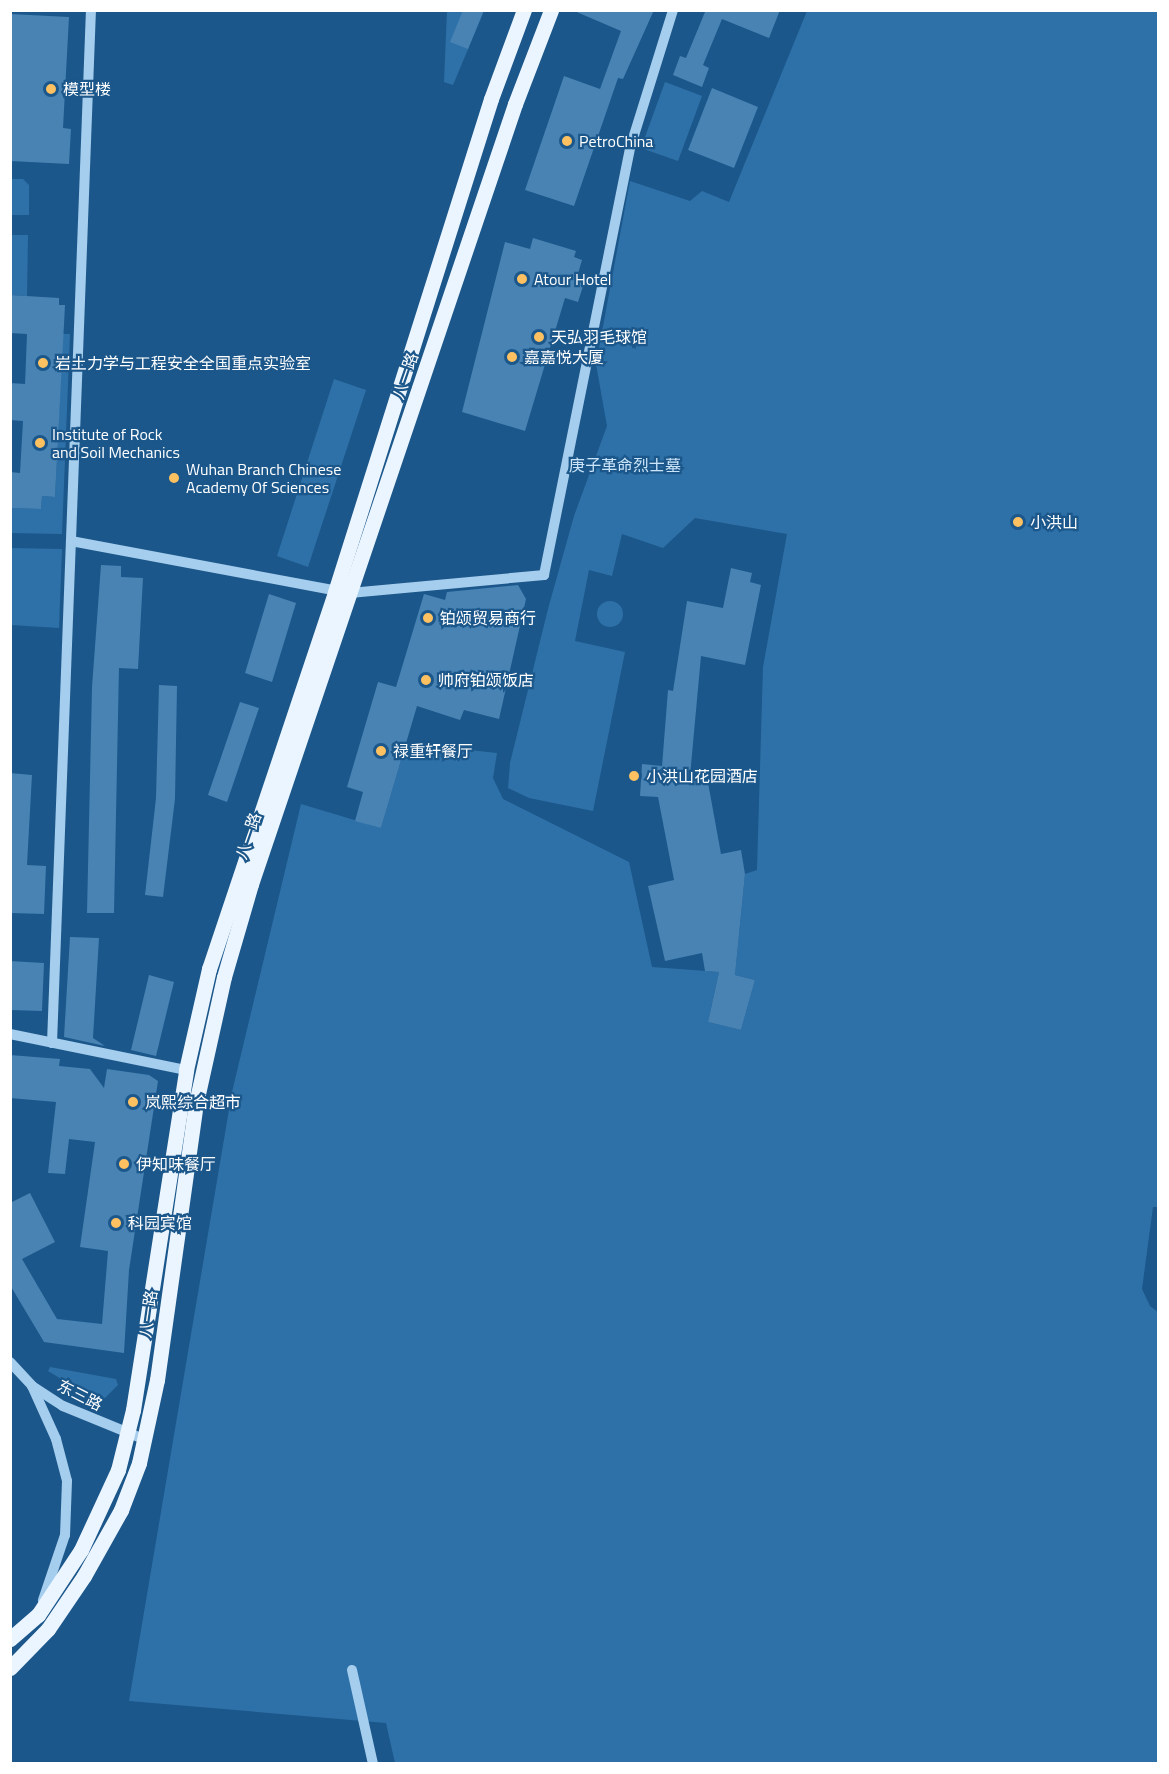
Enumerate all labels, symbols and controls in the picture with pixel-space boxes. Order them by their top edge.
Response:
place label: 模型楼 [63,79,111,99]
marker: 模型楼 [44,82,58,96]
place label: PetroChina [579,131,653,151]
marker: PetroChina [560,134,574,148]
place label: Atour Hotel [534,269,611,289]
marker: Atour Hotel [515,272,529,286]
place label: 天弘羽毛球馆 [551,327,647,347]
marker: 天弘羽毛球馆 [532,330,546,344]
place label: 嘉嘉悦大厦 [524,347,604,367]
street label: 八一路 [388,350,422,402]
marker: 嘉嘉悦大厦 [505,350,519,364]
place label: 岩土力学与工程安全全国重点实验室 [55,353,311,373]
marker: 岩土力学与工程安全全国重点实验室 [36,356,50,370]
place label: Institute of Rock and Soil Mechanics [52,424,180,462]
marker: Institute of Rock and Soil Mechanics [33,436,47,450]
park label: 庚子革命烈士墓 [569,455,681,475]
place label: Wuhan Branch Chinese Academy Of Sciences [186,459,341,497]
marker: Wuhan Branch Chinese Academy Of Sciences [167,471,181,485]
place label: 小洪山 [1030,512,1078,532]
marker: 小洪山 [1011,515,1025,529]
place label: 铂颂贸易商行 [440,608,536,628]
marker: 铂颂贸易商行 [421,611,435,625]
place label: 帅府铂颂饭店 [438,670,534,690]
marker: 帅府铂颂饭店 [419,673,433,687]
place label: 禄重轩餐厅 [393,741,473,761]
marker: 禄重轩餐厅 [374,744,388,758]
place label: 小洪山花园酒店 [646,766,758,786]
marker: 小洪山花园酒店 [627,769,641,783]
street label: 八一路 [231,810,265,862]
place label: 岚熙综合超市 [145,1092,241,1112]
marker: 岚熙综合超市 [126,1095,140,1109]
place label: 伊知味餐厅 [136,1154,216,1174]
marker: 伊知味餐厅 [117,1157,131,1171]
place label: 科园宾馆 [128,1213,192,1233]
marker: 科园宾馆 [109,1216,123,1230]
street label: 八一路 [135,1289,161,1339]
street label: 东三路 [54,1376,106,1414]

